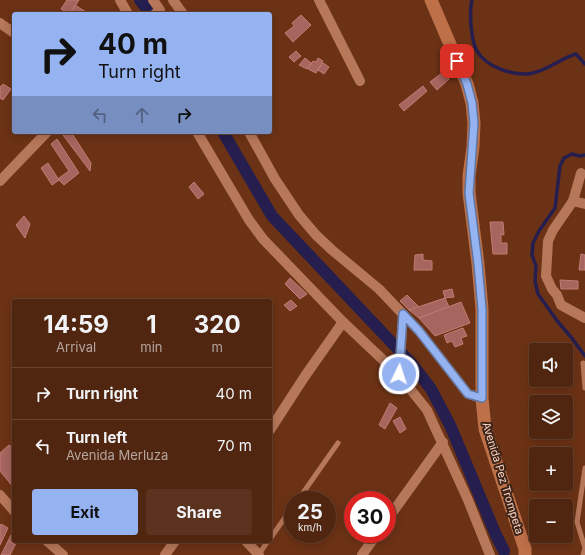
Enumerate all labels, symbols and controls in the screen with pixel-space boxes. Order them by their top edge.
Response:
text: 40 m [98,27,168,61]
icon: right [32,28,84,80]
pin [440,44,474,78]
icon: arrive [446,50,468,72]
text: Turn right [98,61,181,82]
icon: left [89,104,111,126]
icon: ahead [131,104,153,126]
icon: right [173,104,195,126]
text: 14:59 [43,310,109,339]
text: 1 [146,310,157,339]
text: 320 [194,310,241,339]
text: Arrival [56,339,96,355]
text: min [140,339,162,355]
text: m [212,339,223,355]
map controls [529,343,573,543]
button: sound [529,343,573,387]
position arrow [378,353,420,395]
icon: right [32,383,54,405]
text: Turn right [66,384,138,403]
text: 40 m [215,384,252,403]
button: layers [529,395,573,439]
street label: Avenida Pez Trompeta [479,420,527,536]
text: Turn left [66,428,127,447]
icon: left [32,435,54,457]
text: 70 m [217,436,252,455]
text: Avenida Merluza [66,447,168,463]
button: + [529,447,573,491]
button: Exit [32,489,138,535]
button: Share [146,489,252,535]
speed limit sign: 30 [344,491,396,543]
button: − [529,499,573,543]
text: 25 [297,500,323,524]
text: km/h [298,521,322,533]

